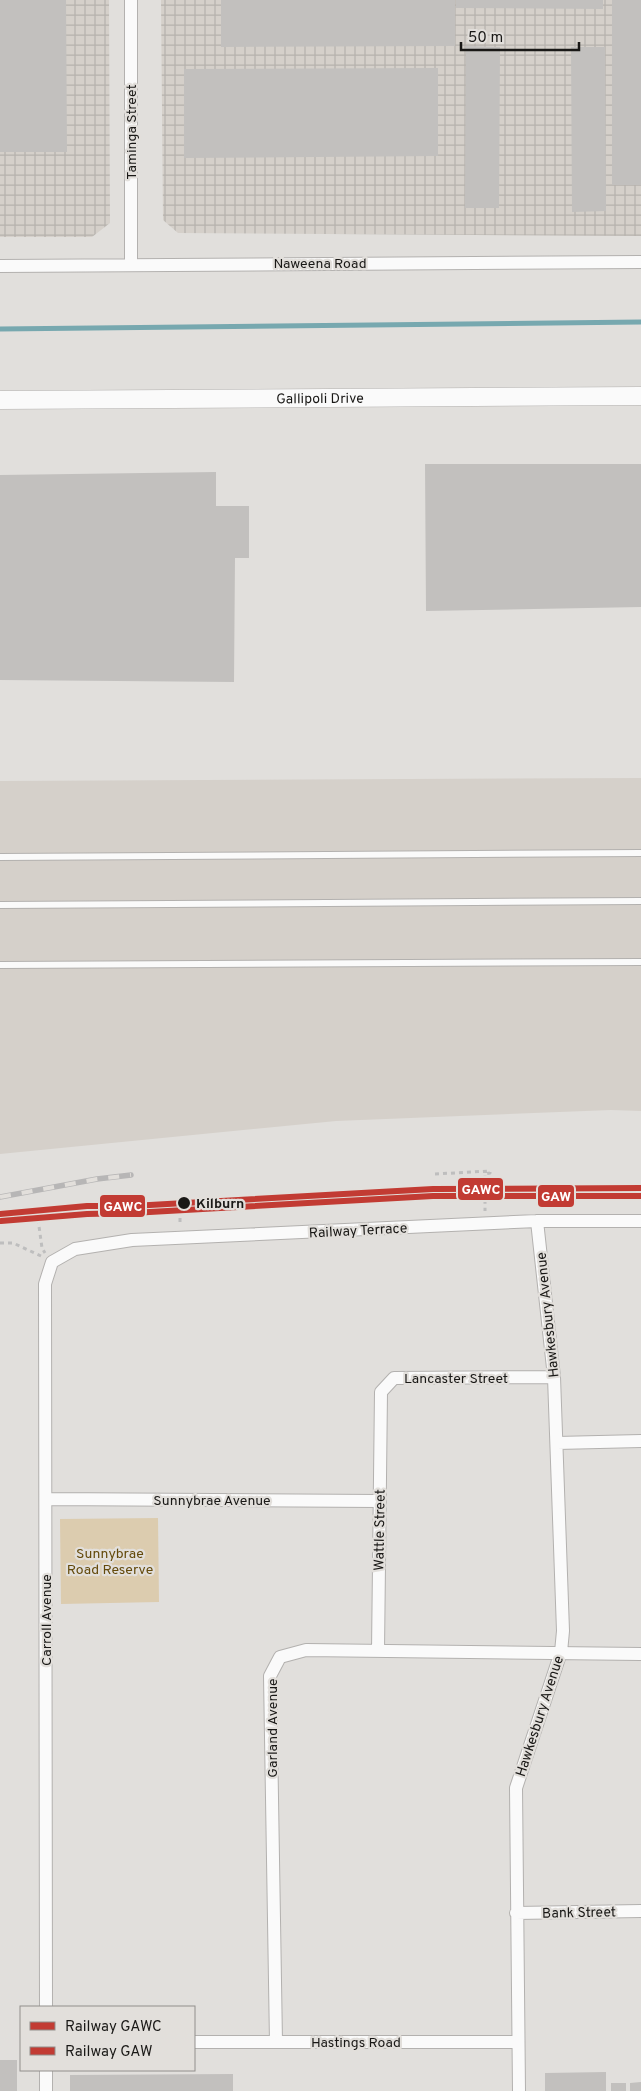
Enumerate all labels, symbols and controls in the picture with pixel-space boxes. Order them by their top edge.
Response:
scale bar [461,20,578,52]
text: 50 m [468,29,503,48]
street label: Taminga Street [124,84,141,180]
street label: Naweena Road [273,256,367,273]
street label: Gallipoli Drive [276,391,364,408]
line badge: GAWC [457,1177,504,1201]
text: GAWC [462,1182,500,1199]
line badge: GAW [537,1184,575,1208]
text: GAW [541,1189,571,1206]
line badge: GAWC [99,1194,146,1218]
marker: Kilburn [176,1195,192,1211]
place label: Kilburn [196,1196,244,1213]
text: GAWC [104,1199,142,1216]
street label: Railway Terrace [308,1220,408,1243]
street label: Hawkesbury Avenue [533,1251,564,1378]
street label: Lancaster Street [404,1371,508,1388]
street label: Wattle Street [371,1489,390,1571]
street label: Sunnybrae Avenue [153,1493,271,1510]
park label: Sunnybrae Road Reserve [67,1546,153,1579]
street label: Carroll Avenue [39,1574,56,1666]
street label: Hawkesbury Avenue [513,1654,568,1779]
street label: Garland Avenue [265,1678,282,1778]
street label: Bank Street [542,1904,616,1923]
legend [20,2006,195,2071]
text: Railway GAWC [65,2018,162,2037]
street label: Hastings Road [311,2035,401,2052]
text: Railway GAW [65,2043,152,2062]

